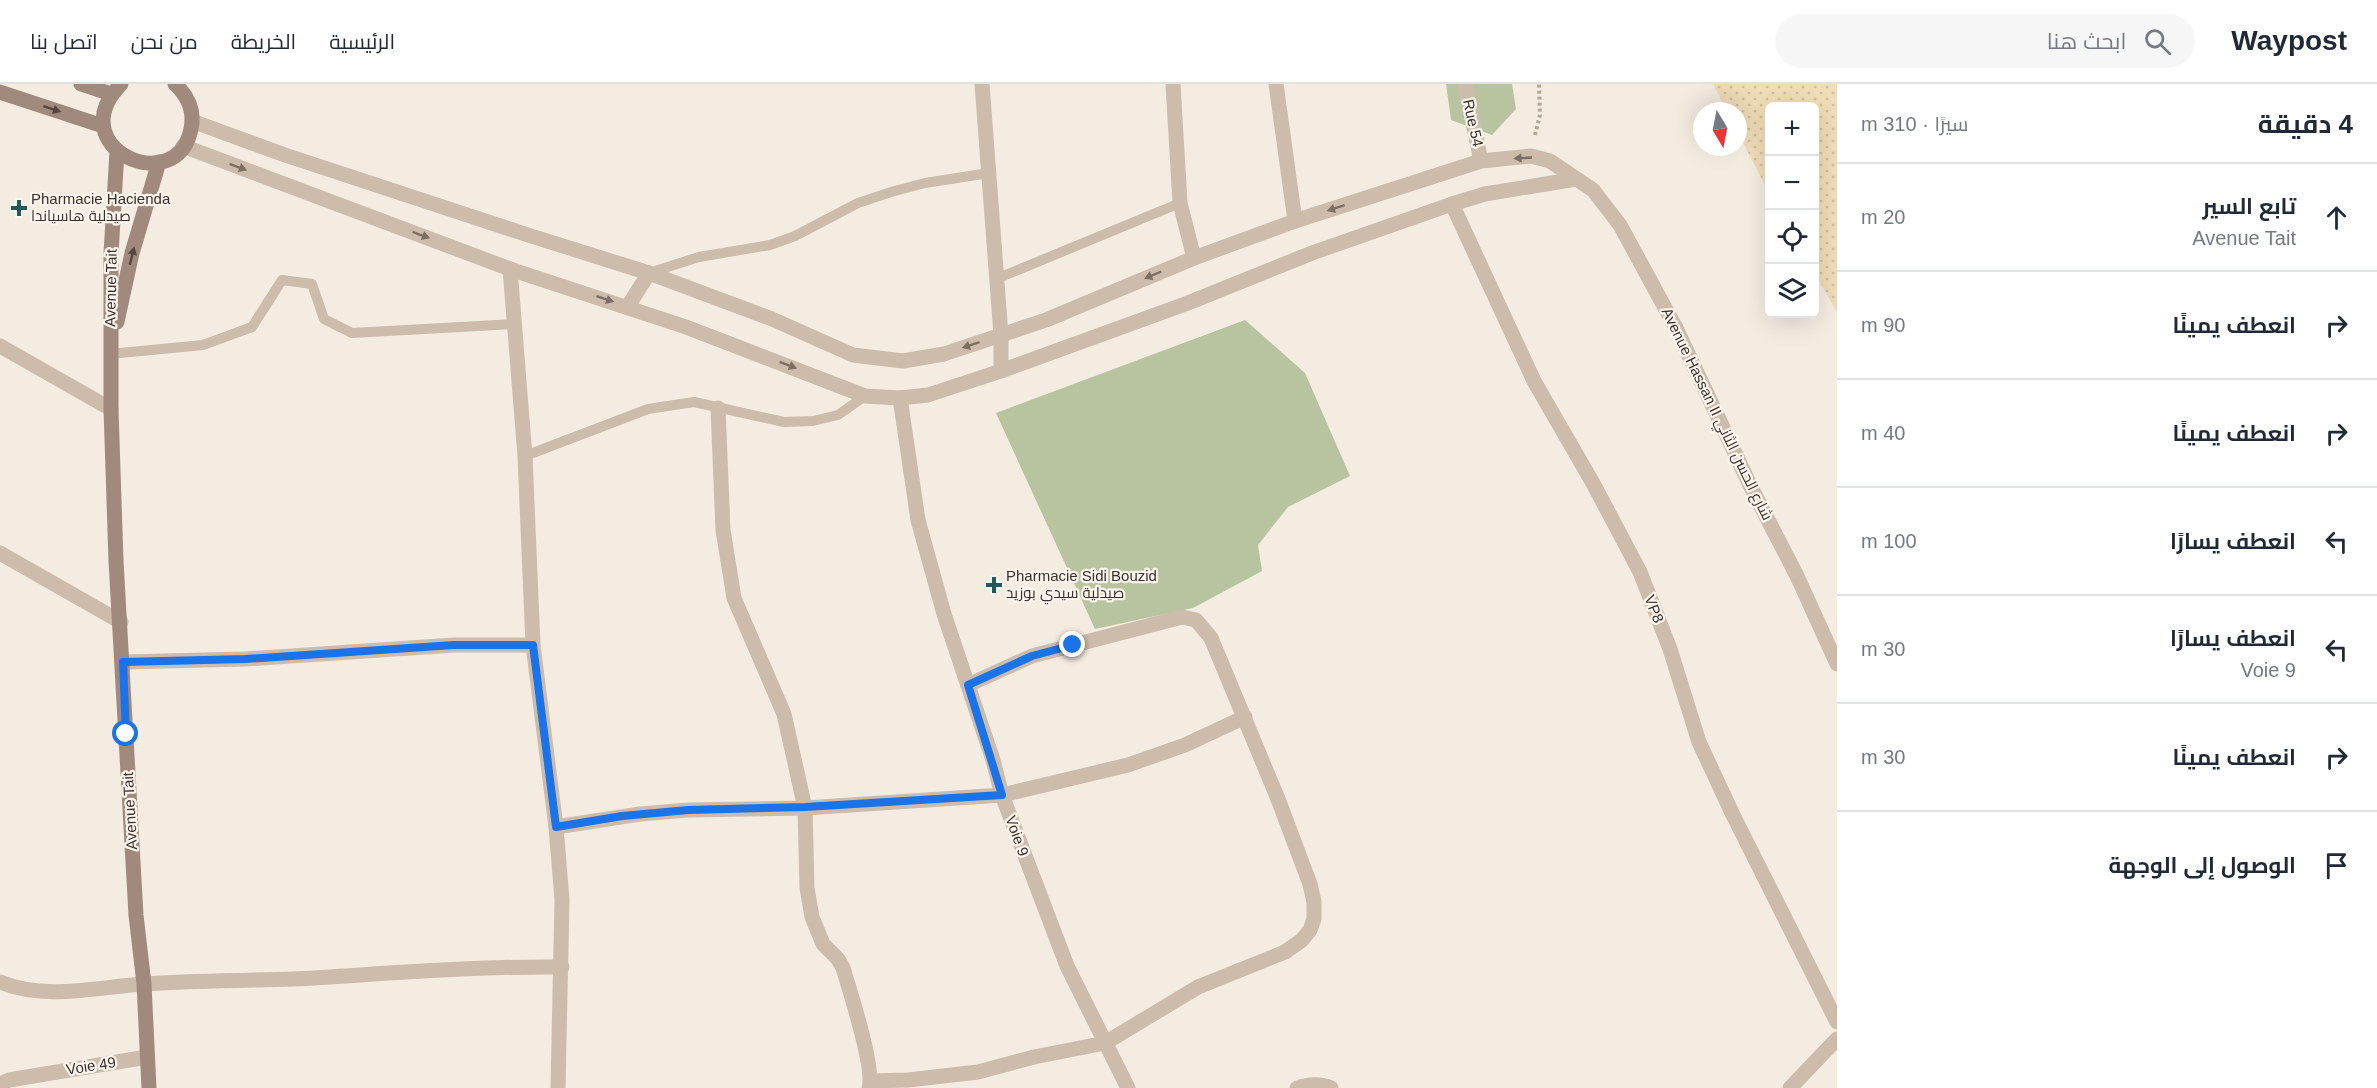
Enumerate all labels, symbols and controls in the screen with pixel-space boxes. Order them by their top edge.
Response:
search box [1775,14,2195,68]
icon: search [2141,25,2174,58]
text: Waypost [2231,25,2347,56]
text: ابحث هنا [2047,29,2126,54]
text: اتصل بنا [30,30,98,53]
text: من نحن [131,30,198,53]
text: الخريطة [231,30,296,53]
text: الرئيسية [329,30,395,53]
street label: Rue 54 [1460,97,1487,148]
north arrow [1693,102,1747,156]
map controls [1765,102,1819,318]
button: + [1765,102,1819,156]
one-way arrow [43,104,61,114]
text: 4 دقيقة [2258,109,2353,139]
text: سيرًا · 310 m [1861,113,1968,135]
one-way arrow [1514,153,1533,162]
button: − [1765,156,1819,210]
one-way arrow [229,163,247,172]
place label: Pharmacie Hacienda صيدلية هاسياندا [31,190,171,224]
text: تابع السير [2202,194,2296,219]
marker: Pharmacie Hacienda صيدلية هاسياندا [12,201,26,215]
icon: ahead [2320,201,2353,234]
one-way arrow [1327,204,1345,213]
text: 20 m [1861,206,1905,228]
button: locate [1765,210,1819,264]
text: Avenue Tait [2192,227,2296,249]
one-way arrow [412,231,430,241]
one-way arrow [127,246,137,265]
street label: Avenue Tait [101,248,120,327]
button: layers [1765,264,1819,318]
one-way arrow [1144,271,1162,280]
one-way arrow [596,295,614,304]
street label: Avenue Hassan II شارع الحسن الثاني [1655,305,1776,525]
icon: right [2320,309,2353,342]
text: انعطف يمينًا [2173,313,2296,338]
text: 90 m [1861,314,1905,336]
one-way arrow [962,341,980,350]
one-way arrow [779,361,797,371]
icon: right [2320,417,2353,450]
text: انعطف يمينًا [2173,421,2296,446]
text: 40 m [1861,422,1905,444]
icon: left [2320,525,2353,558]
text: انعطف يسارًا [2170,529,2296,554]
text: 100 m [1861,530,1917,552]
place label: Pharmacie Sidi Bouzid صيدلية سيدي بوزيد [1006,567,1157,605]
marker: Pharmacie Sidi Bouzid صيدلية سيدي بوزيد [987,578,1001,592]
street label: VP8 [1641,593,1667,625]
text: انعطف يسارًا [2170,626,2296,651]
route end [1059,631,1085,657]
icon: left [2320,633,2353,666]
text: 30 m [1861,638,1905,660]
text: Voie 9 [2240,659,2296,681]
route start [112,720,138,746]
icon: right [2320,741,2353,774]
text: انعطف يمينًا [2173,745,2296,770]
text: 30 m [1861,746,1905,768]
street label: Avenue Tait [119,771,140,850]
street label: Voie 9 [1002,813,1033,858]
icon: arrive [2320,849,2353,882]
text: الوصول إلى الوجهة [2109,853,2296,878]
street label: Voie 49 [65,1053,117,1078]

